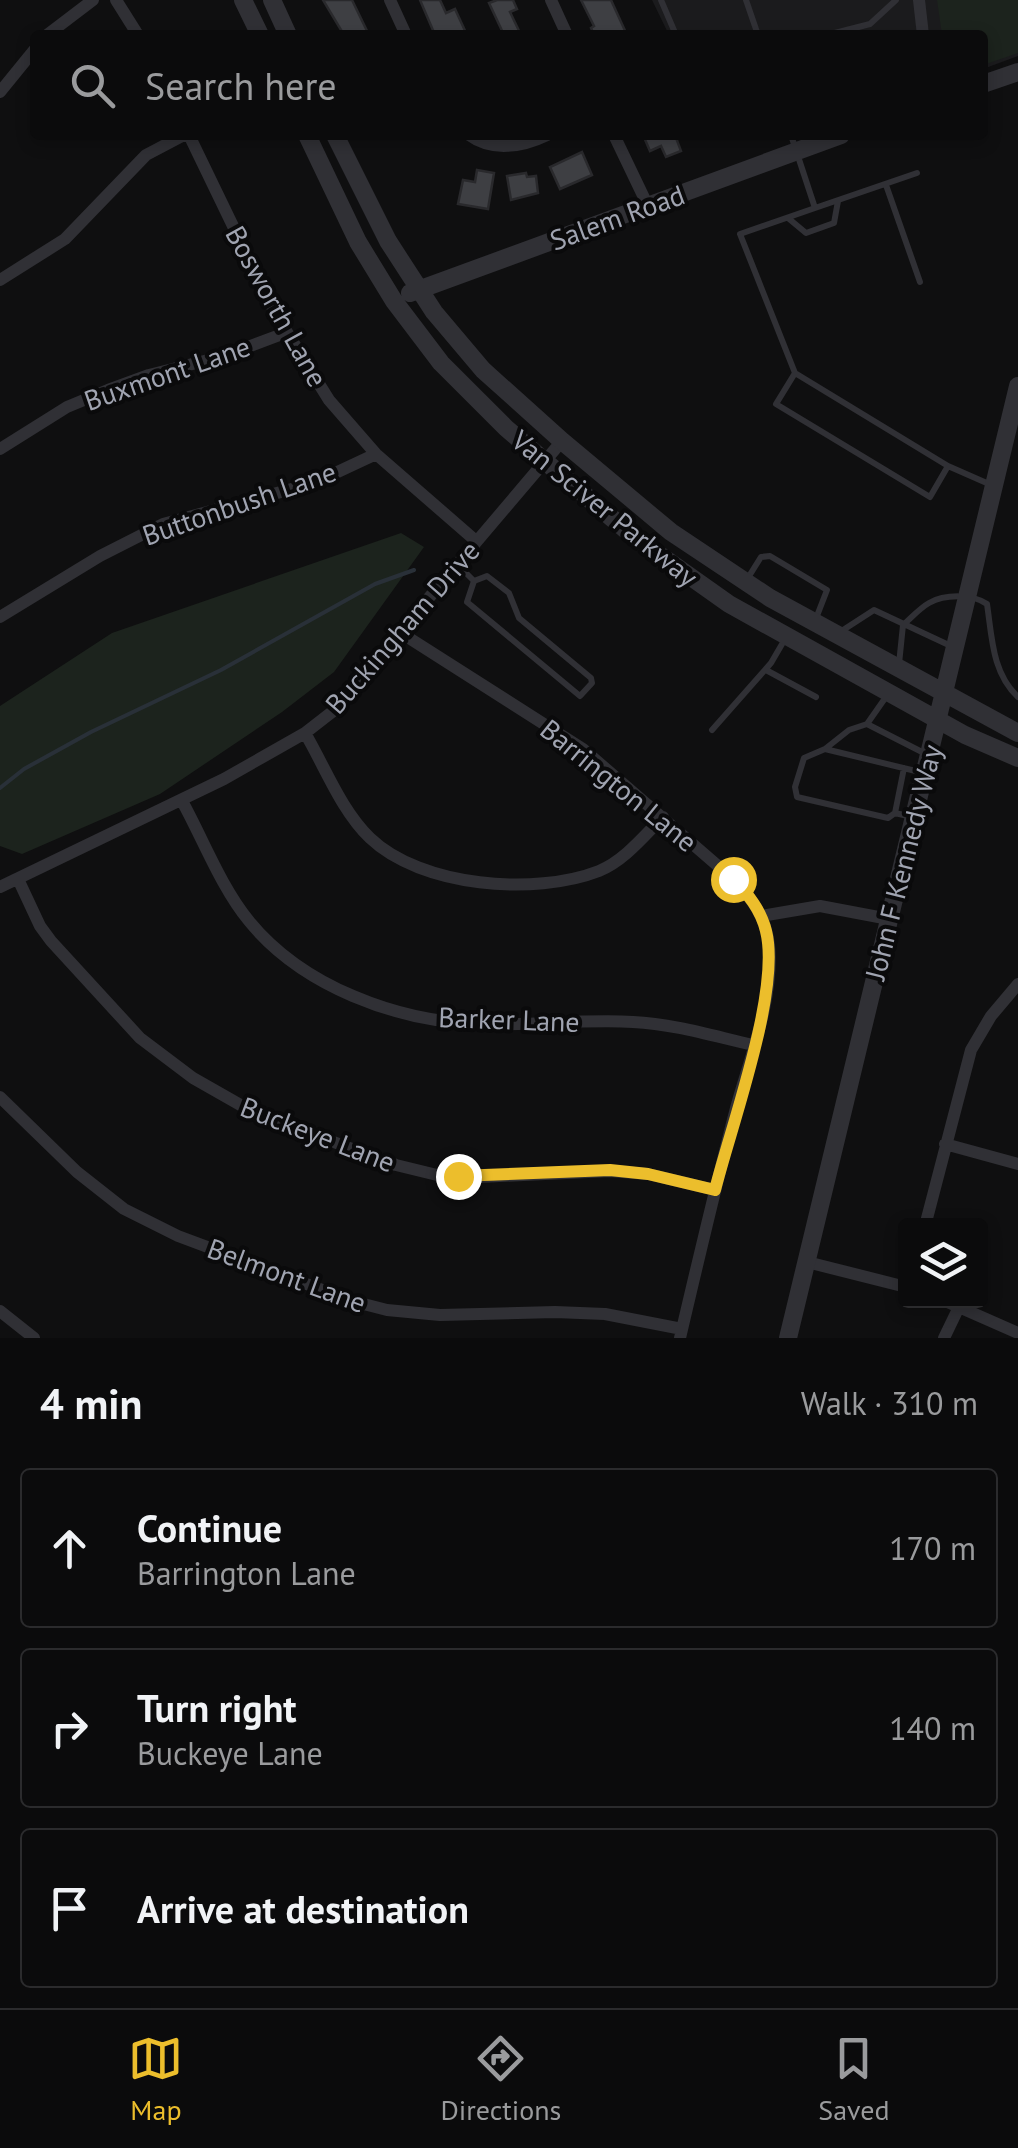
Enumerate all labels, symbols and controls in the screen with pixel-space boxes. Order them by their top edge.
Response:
search box [30,30,988,140]
icon: search [65,58,120,113]
text: Search here [145,61,337,110]
street label: Salem Road [545,176,689,258]
street label: Bosworth Lane [218,219,336,393]
street label: Buxmont Lane [79,327,255,419]
street label: Van Sciver Parkway [503,421,706,595]
street label: Buttonbush Lane [137,453,341,553]
street label: Buckingham Drive [317,533,487,721]
street label: Barrington Lane [533,710,705,860]
street label: John F Kennedy Way [856,741,950,984]
route start [711,857,757,903]
street label: Barker Lane [438,998,580,1040]
street label: Buckeye Lane [235,1088,401,1180]
route end [436,1154,482,1200]
map controls [898,1218,988,1308]
button: layers [898,1218,988,1308]
street label: Belmont Lane [203,1229,371,1321]
text: 4 min [40,1376,142,1431]
text: Walk · 310 m [801,1382,978,1424]
text: Continue [137,1503,282,1552]
icon: ahead [42,1521,97,1576]
text: 170 m [889,1527,976,1569]
text: Barrington Lane [137,1552,356,1594]
text: Turn right [137,1683,297,1732]
icon: right [42,1701,97,1756]
text: 140 m [889,1707,976,1749]
text: Buckeye Lane [137,1732,323,1774]
icon: arrive [42,1881,97,1936]
text: Arrive at destination [137,1884,469,1933]
tab: Map [128,2031,183,2128]
tab: Directions [440,2031,561,2128]
tab: Saved [818,2031,890,2128]

